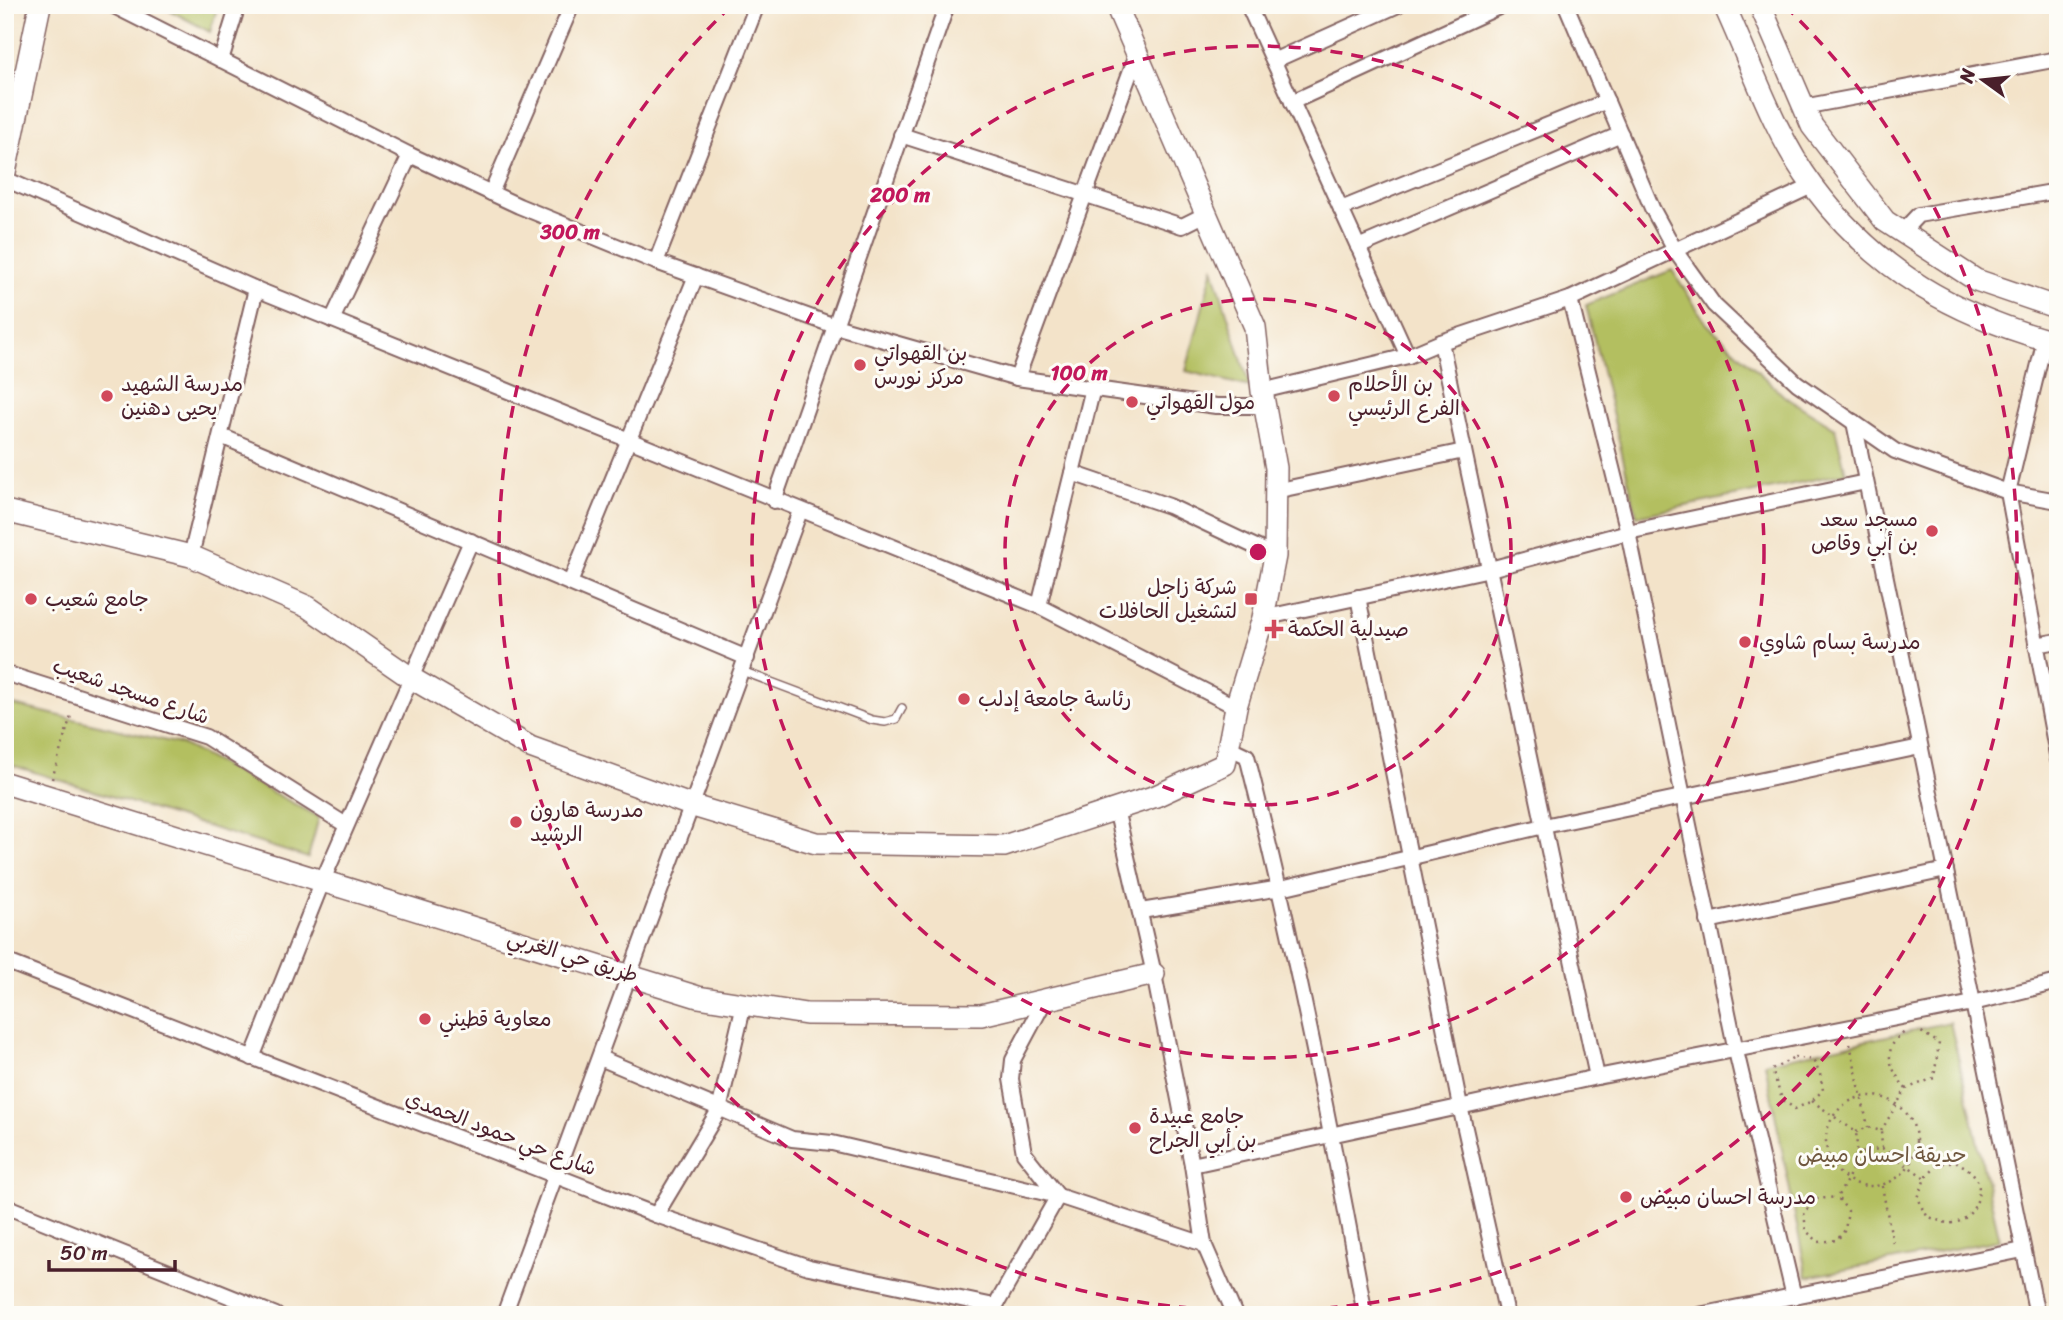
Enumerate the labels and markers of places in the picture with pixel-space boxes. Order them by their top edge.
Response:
place label: بن القهواتي مركز نورس [874,334,967,396]
marker: بن القهواتي مركز نورس [852,357,868,373]
place label: مدرسة الشهيد يحيى دهنين [121,365,243,427]
place label: بن الأحلام الفرع الرئيسي [1348,365,1460,427]
place label: مول القهواتي [1146,383,1255,421]
marker: مدرسة الشهيد يحيى دهنين [99,388,115,404]
marker: بن الأحلام الفرع الرئيسي [1326,388,1342,404]
marker: مول القهواتي [1124,394,1140,410]
place label: مسجد سعد بن أبي وقاص [1811,500,1918,562]
marker: مسجد سعد بن أبي وقاص [1924,523,1940,539]
centre of rings [1246,540,1270,564]
place label: شركة زاجل لتشغيل الحافلات [1099,568,1237,630]
place label: جامع شعيب [45,580,149,618]
marker: جامع شعيب [23,591,39,607]
marker: شركة زاجل لتشغيل الحافلات [1243,591,1259,607]
place label: صيدلية الحكمة [1288,610,1409,648]
marker: صيدلية الحكمة [1266,621,1282,637]
place label: مدرسة بسام شاوي [1759,623,1921,661]
marker: مدرسة بسام شاوي [1737,634,1753,650]
place label: رئاسة جامعة إدلب [978,680,1132,718]
marker: رئاسة جامعة إدلب [956,691,972,707]
place label: مدرسة هارون الرشيد [530,791,644,853]
marker: مدرسة هارون الرشيد [508,814,524,830]
place label: معاوية قطيني [439,1000,552,1038]
marker: معاوية قطيني [417,1011,433,1027]
place label: جامع عبيدة بن أبي الجراح [1149,1097,1257,1159]
marker: جامع عبيدة بن أبي الجراح [1127,1120,1143,1136]
place label: مدرسة احسان مبيض [1640,1178,1816,1216]
marker: مدرسة احسان مبيض [1618,1189,1634,1205]

